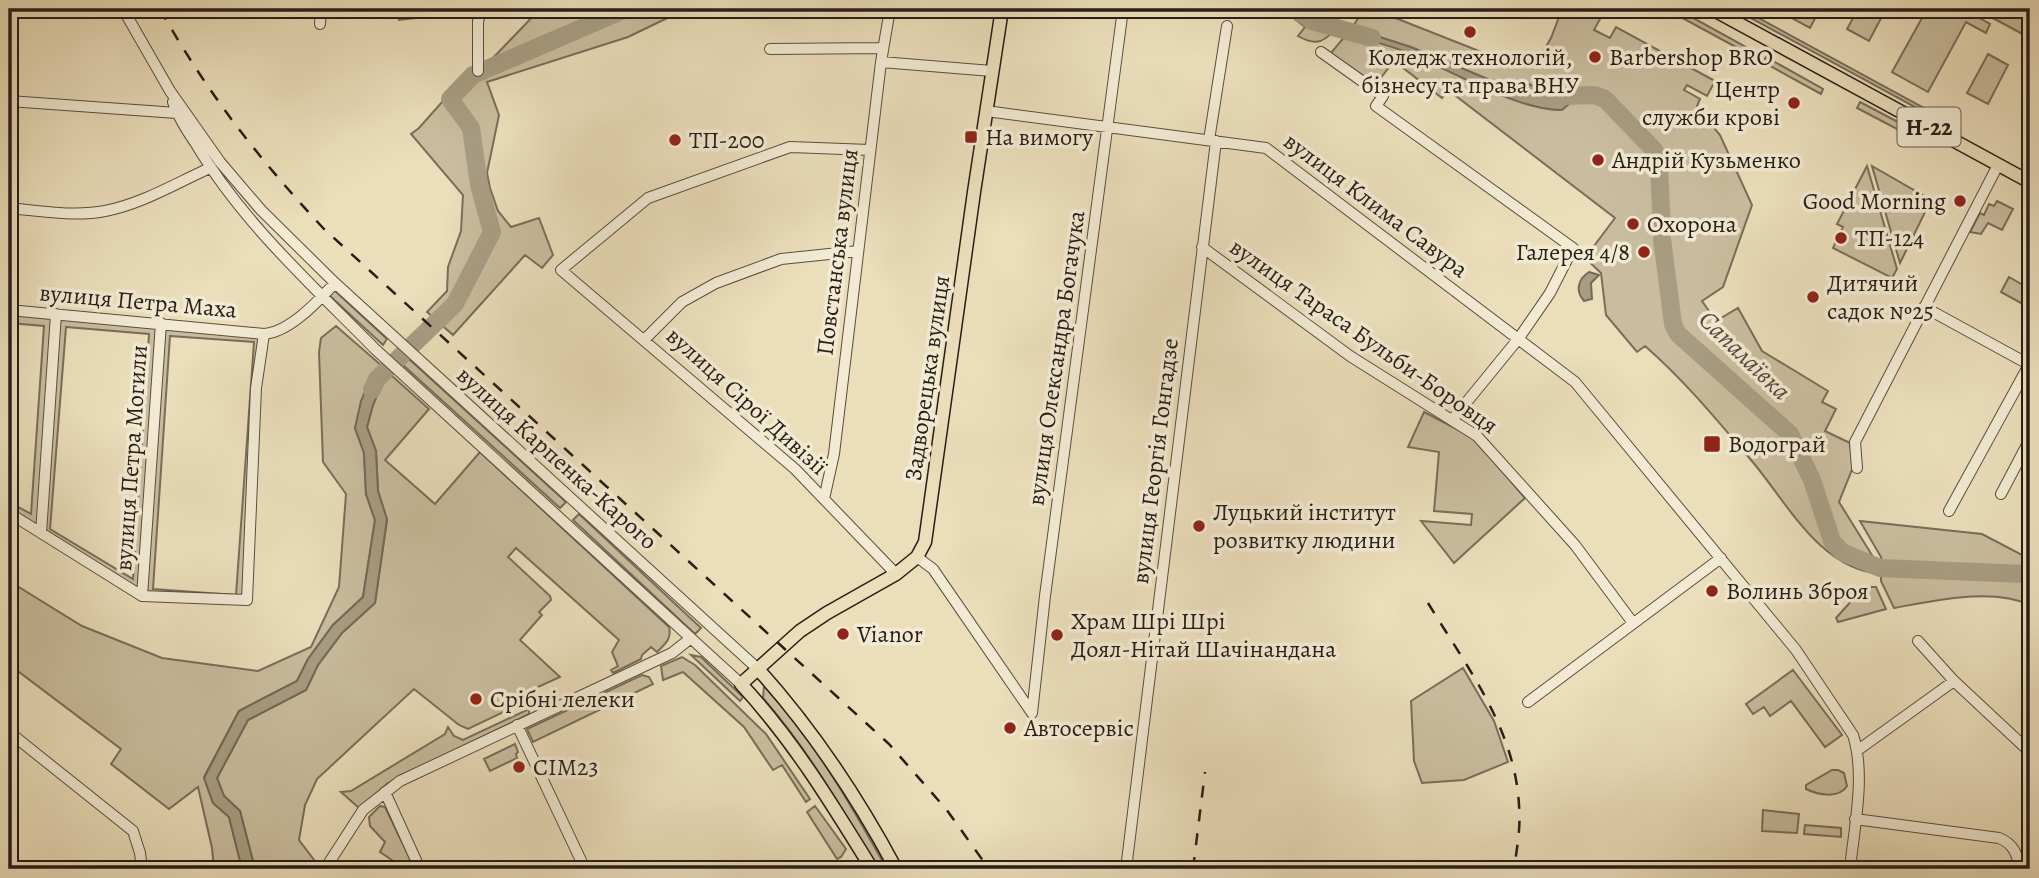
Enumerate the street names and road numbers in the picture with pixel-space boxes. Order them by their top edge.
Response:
road number: Н-22 [1898,108,1960,146]
street label: вулиця Клима Савура [1277,125,1475,285]
street label: Повстанська вулиця [808,147,866,357]
street label: вулиця Олександра Богачука [1019,208,1093,508]
street label: вулиця Тараса Бульби-Боровця [1223,231,1505,441]
street label: Задворецька вулиця [897,273,957,483]
street label: вулиця Петра Маха [38,276,238,326]
street label: вулиця Сірої Дивізії [659,320,835,482]
street label: вулиця Георгія Гонгадзе [1124,336,1186,586]
street label: вулиця Петра Могили [107,344,155,572]
street label: вулиця Карпенка-Карого [450,359,664,557]

